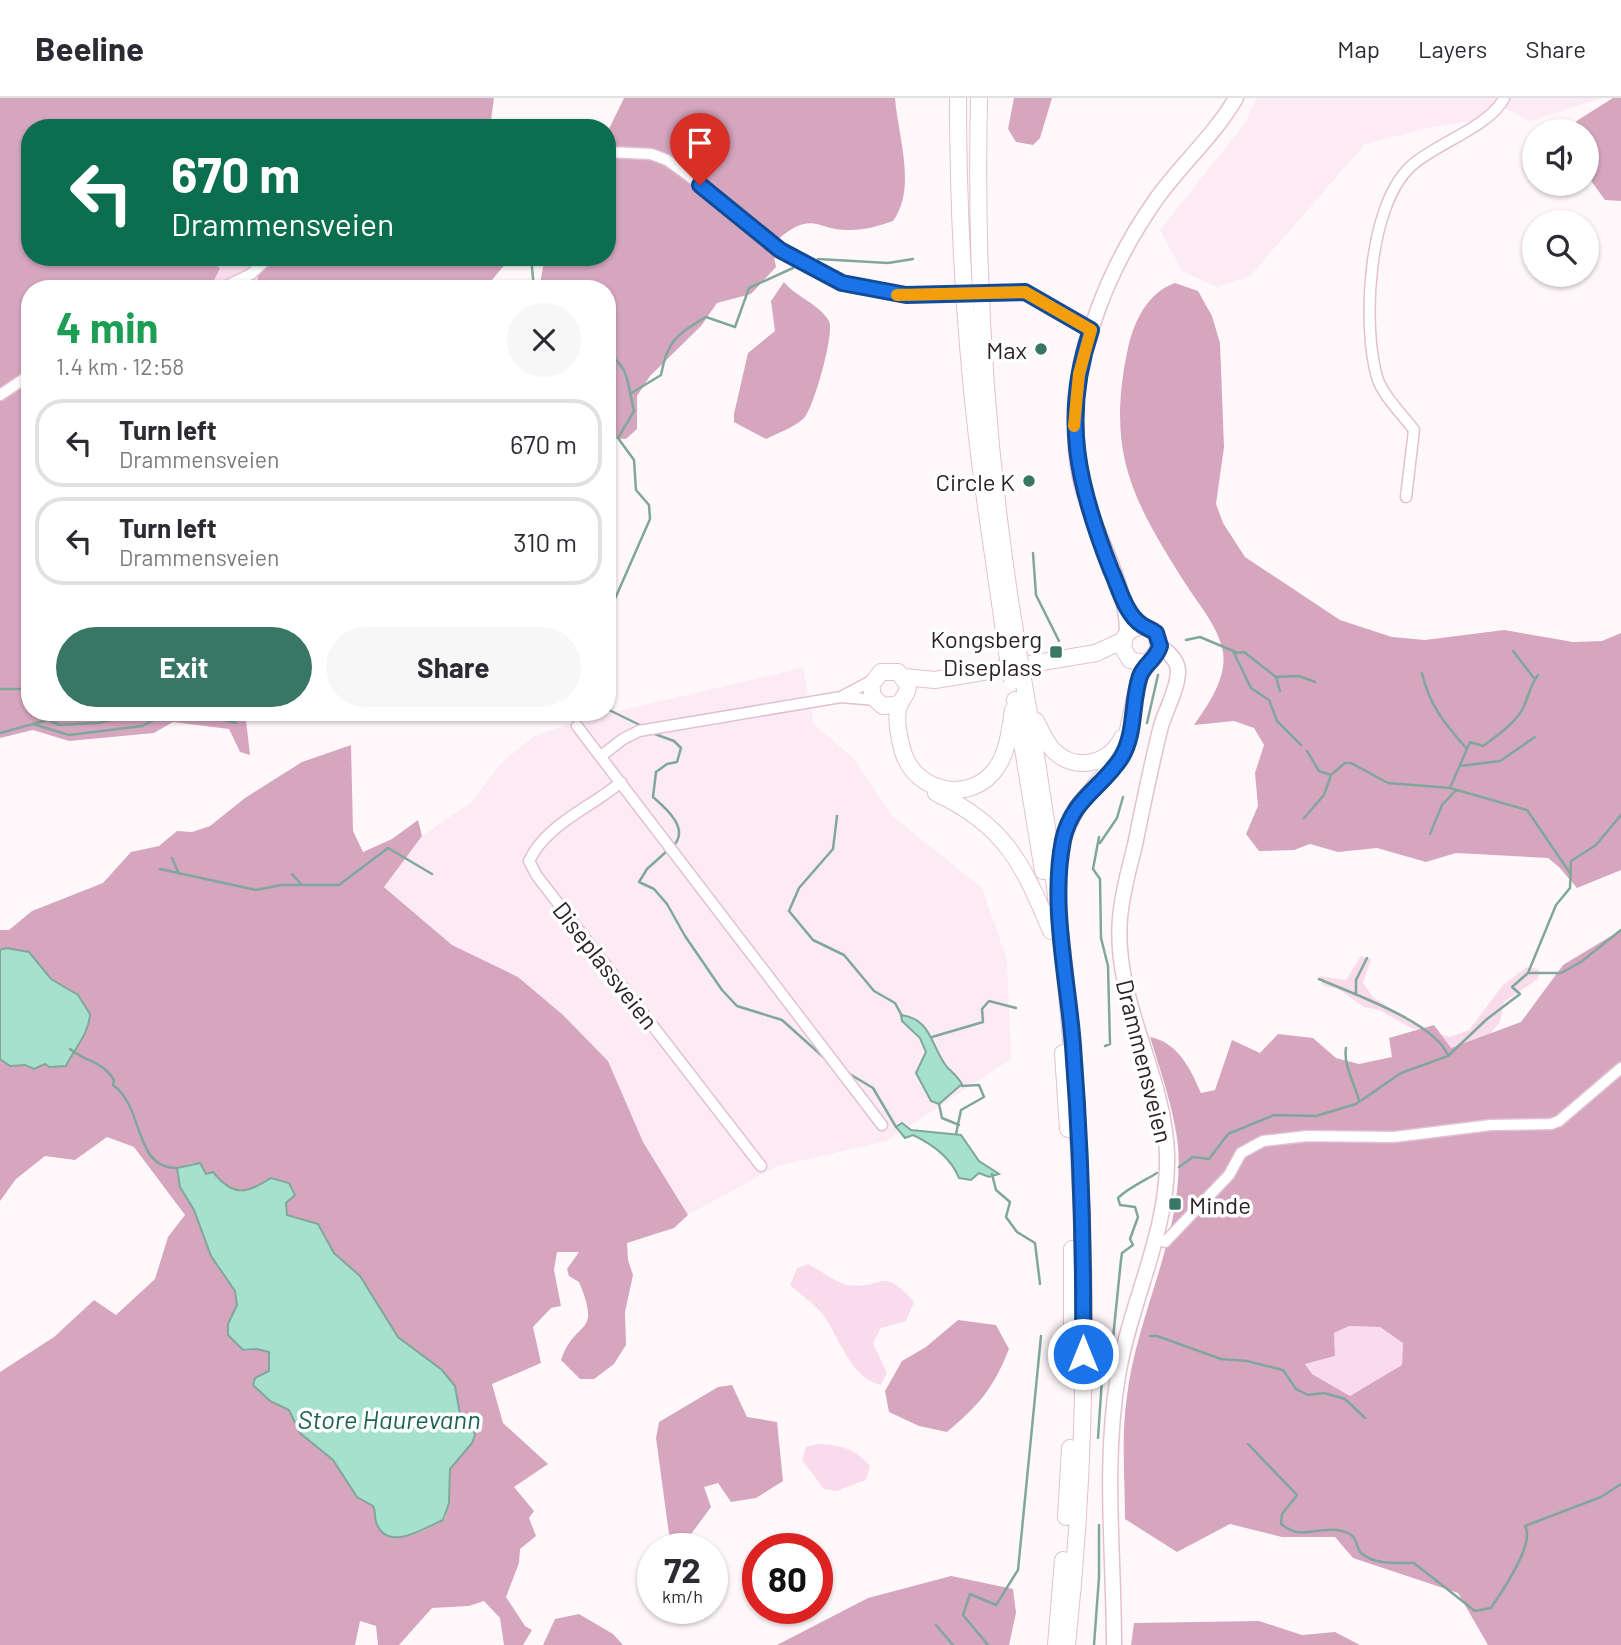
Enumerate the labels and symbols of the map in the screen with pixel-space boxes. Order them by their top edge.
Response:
pin [670,113,730,185]
place label: Max [986,335,1027,364]
marker: Max [1033,341,1049,357]
place label: Circle K [935,467,1015,496]
marker: Circle K [1021,473,1037,489]
place label: Kongsberg Diseplass [930,624,1042,681]
marker: Kongsberg Diseplass [1048,644,1064,660]
street label: Diseplassveien [547,895,665,1035]
street label: Drammensveien [1111,976,1179,1146]
place label: Minde [1189,1190,1251,1219]
marker: Minde [1167,1196,1183,1212]
position arrow [1046,1317,1120,1391]
water label: Store Haurevann [297,1403,481,1434]
speed limit sign: 80 [742,1533,833,1624]

